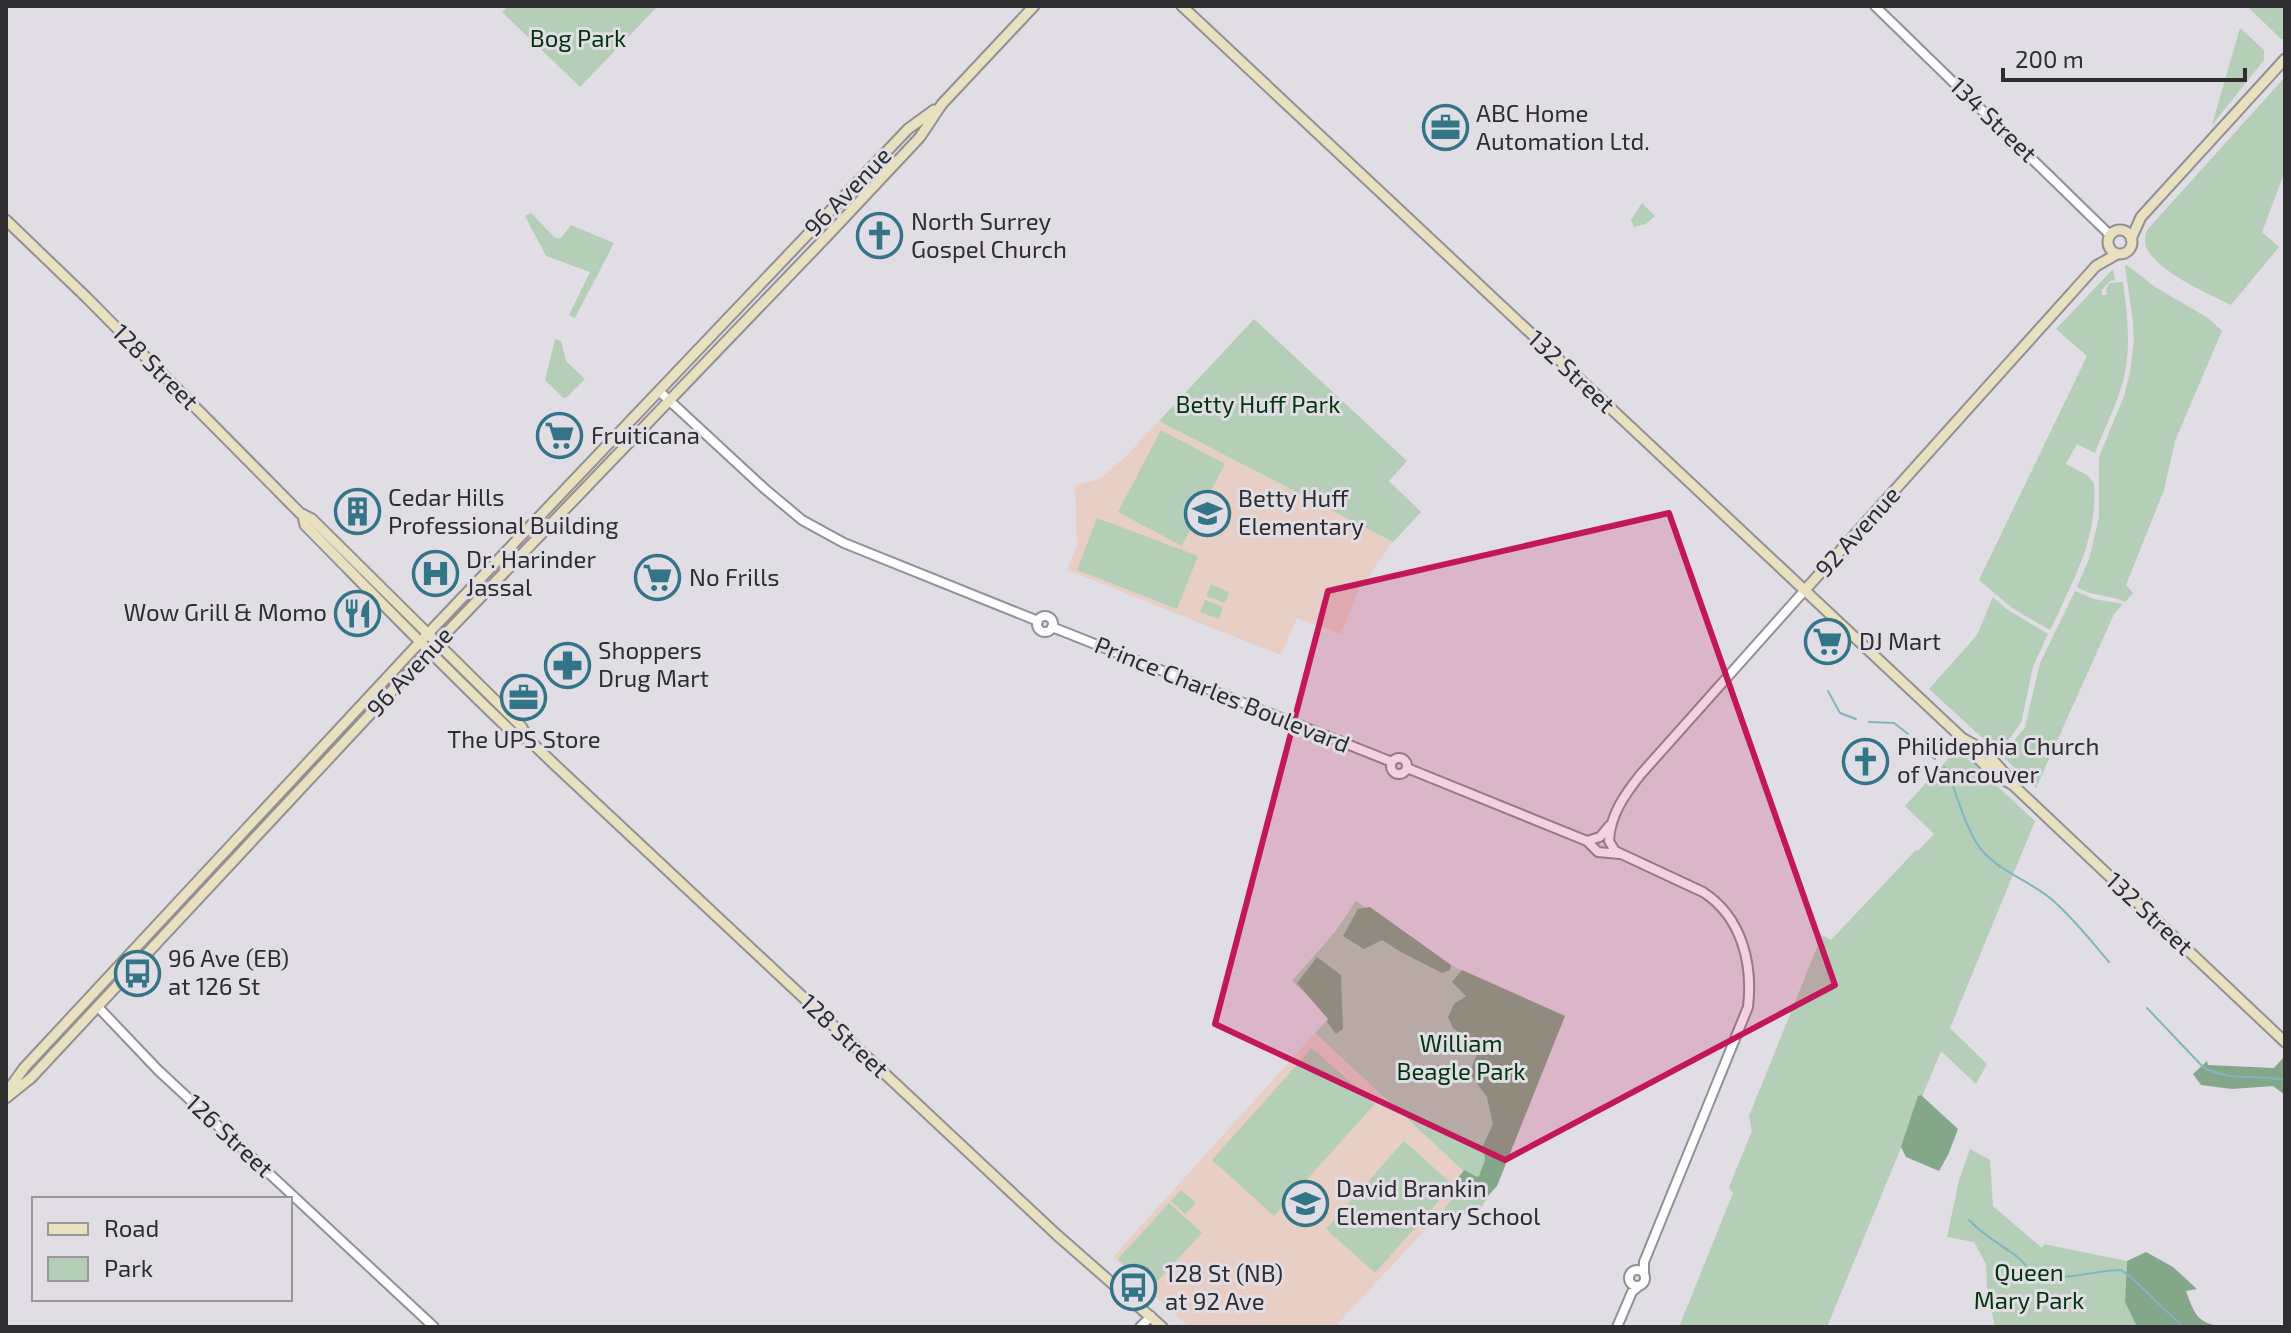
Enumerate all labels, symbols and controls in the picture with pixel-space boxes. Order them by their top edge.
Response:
park label: Bog Park [530,23,626,52]
scale bar [2003,32,2245,82]
text: 200 m [2015,44,2084,73]
street label: 134 Street [1945,70,2044,167]
place label: ABC Home Automation Ltd. [1476,98,1650,155]
office icon: ABC Home Automation Ltd. [1421,104,1469,152]
street label: 96 Avenue [797,140,896,242]
place label: North Surrey Gospel Church [911,206,1067,263]
church icon: North Surrey Gospel Church [856,212,904,260]
street label: 128 Street [107,317,205,415]
street label: 132 Street [1522,323,1622,418]
park label: Betty Huff Park [1176,389,1340,418]
supermarket icon: Fruiticana [536,412,584,460]
place label: Fruiticana [591,420,700,449]
street label: 92 Avenue [1808,480,1905,582]
place label: Cedar Hills Professional Building [388,482,619,539]
place label: Betty Huff Elementary [1238,483,1364,540]
building icon: Cedar Hills Professional Building [333,488,381,536]
school or university icon: Betty Huff Elementary [1183,489,1231,537]
place label: Dr. Harinder Jassal [466,544,596,601]
hospital icon: Dr. Harinder Jassal [411,550,459,598]
supermarket icon: No Frills [634,554,682,602]
place label: No Frills [689,562,779,591]
restaurant icon: Wow Grill & Momo [334,589,382,637]
place label: Wow Grill & Momo [124,597,327,626]
supermarket icon: DJ Mart [1804,618,1852,666]
street label: 96 Avenue [360,620,458,722]
place label: DJ Mart [1859,626,1941,655]
street label: Prince Charles Boulevard [1091,629,1354,758]
place label: Shoppers Drug Mart [598,635,709,692]
pharmacy icon: Shoppers Drug Mart [543,641,591,689]
office icon: The UPS Store [500,674,548,722]
place label: The UPS Store [447,724,601,753]
place label: Philidephia Church of Vancouver [1897,731,2099,788]
church icon: Philidephia Church of Vancouver [1842,737,1890,785]
street label: 132 Street [2100,865,2200,960]
place label: 96 Ave (EB) at 126 St [168,943,289,1000]
bus stop icon: 96 Ave (EB) at 126 St [113,949,161,997]
street label: 128 Street [795,987,895,1083]
park label: William Beagle Park [1397,1028,1525,1085]
street label: 126 Street [180,1087,280,1183]
place label: David Brankin Elementary School [1336,1173,1540,1230]
school or university icon: David Brankin Elementary School [1281,1179,1329,1227]
legend [32,1197,292,1301]
text: Road [104,1213,159,1242]
text: Park [104,1253,153,1282]
park label: Queen Mary Park [1974,1257,2084,1314]
place label: 128 St (NB) at 92 Ave [1165,1258,1283,1315]
bus stop icon: 128 St (NB) at 92 Ave [1110,1264,1158,1312]

